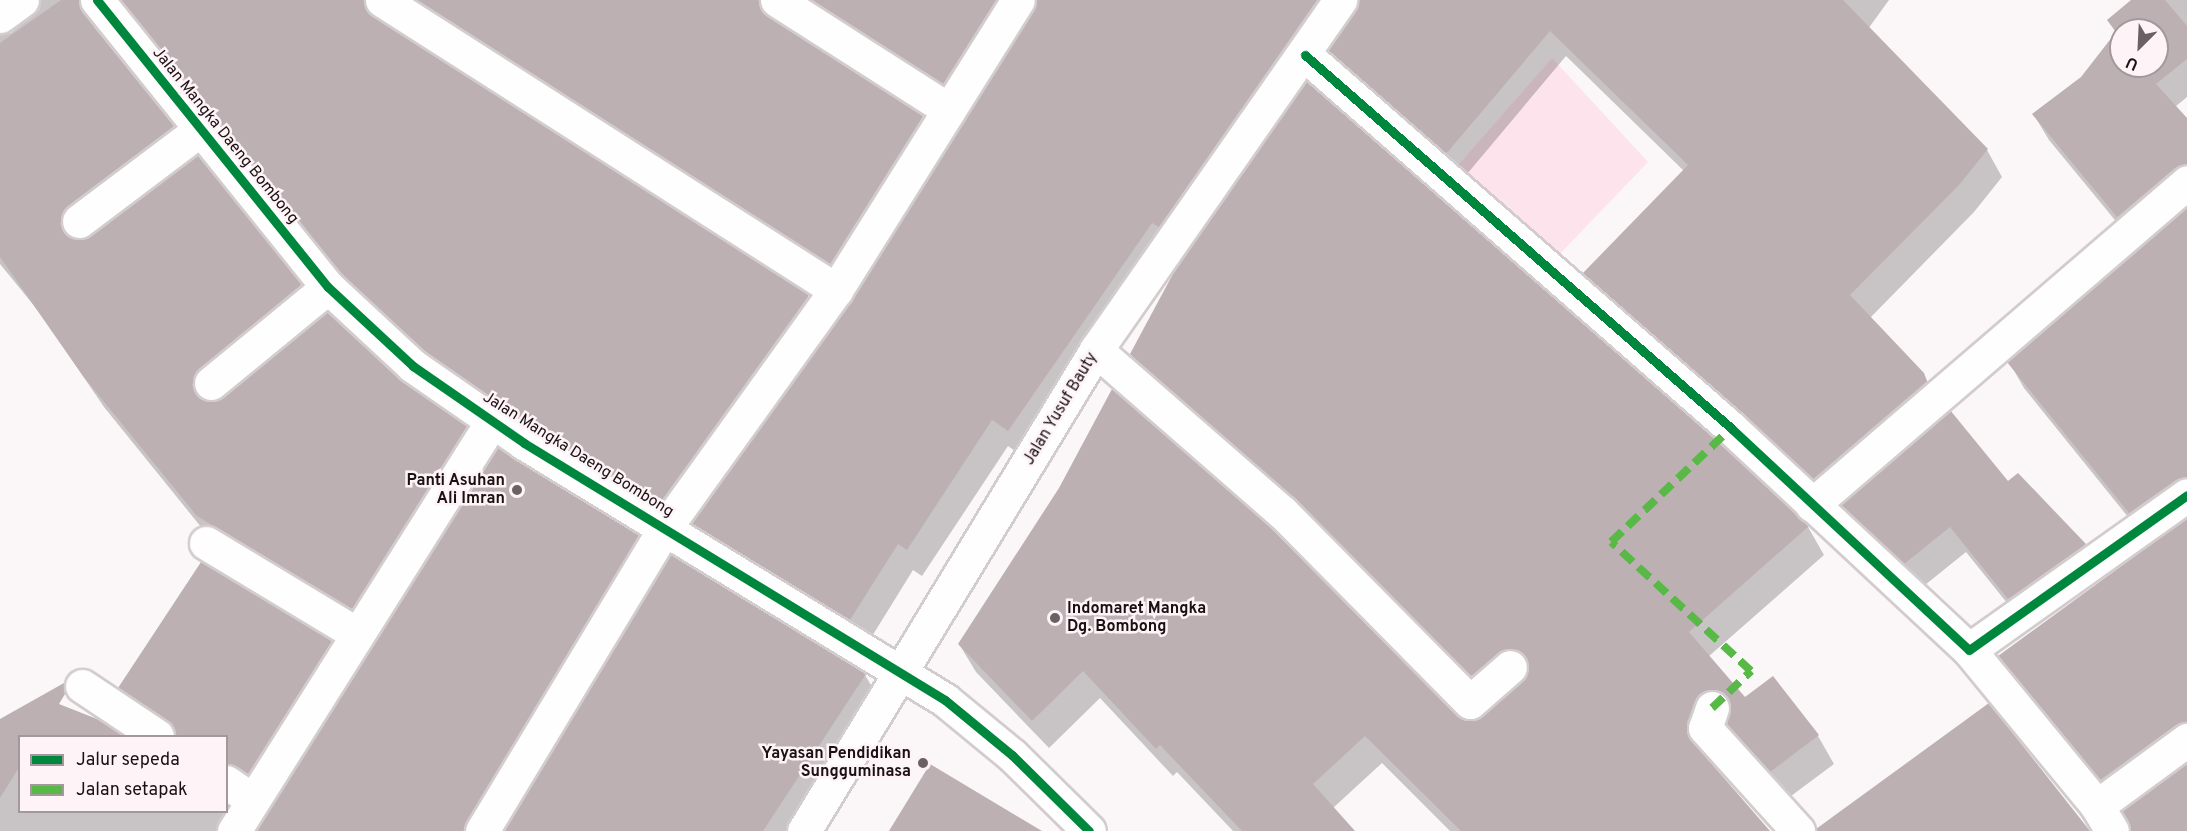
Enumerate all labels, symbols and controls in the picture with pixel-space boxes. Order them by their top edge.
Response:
north arrow [2109,18,2169,78]
street label: Jalan Mangka Daeng Bombong [148,44,302,228]
text: U [2123,51,2142,74]
street label: Jalan Yusuf Bauty [1020,349,1102,469]
street label: Jalan Mangka Daeng Bombong [479,388,677,522]
place label: Panti Asuhan Ali Imran [406,471,505,509]
marker: Panti Asuhan Ali Imran [510,483,524,497]
place label: Indomaret Mangka Dg. Bombong [1067,599,1206,637]
marker: Indomaret Mangka Dg. Bombong [1048,611,1062,625]
legend [18,735,228,813]
place label: Yayasan Pendidikan Sungguminasa [761,744,911,782]
text: Jalur sepeda [76,749,180,772]
marker: Yayasan Pendidikan Sungguminasa [916,756,930,770]
text: Jalan setapak [76,779,188,802]

